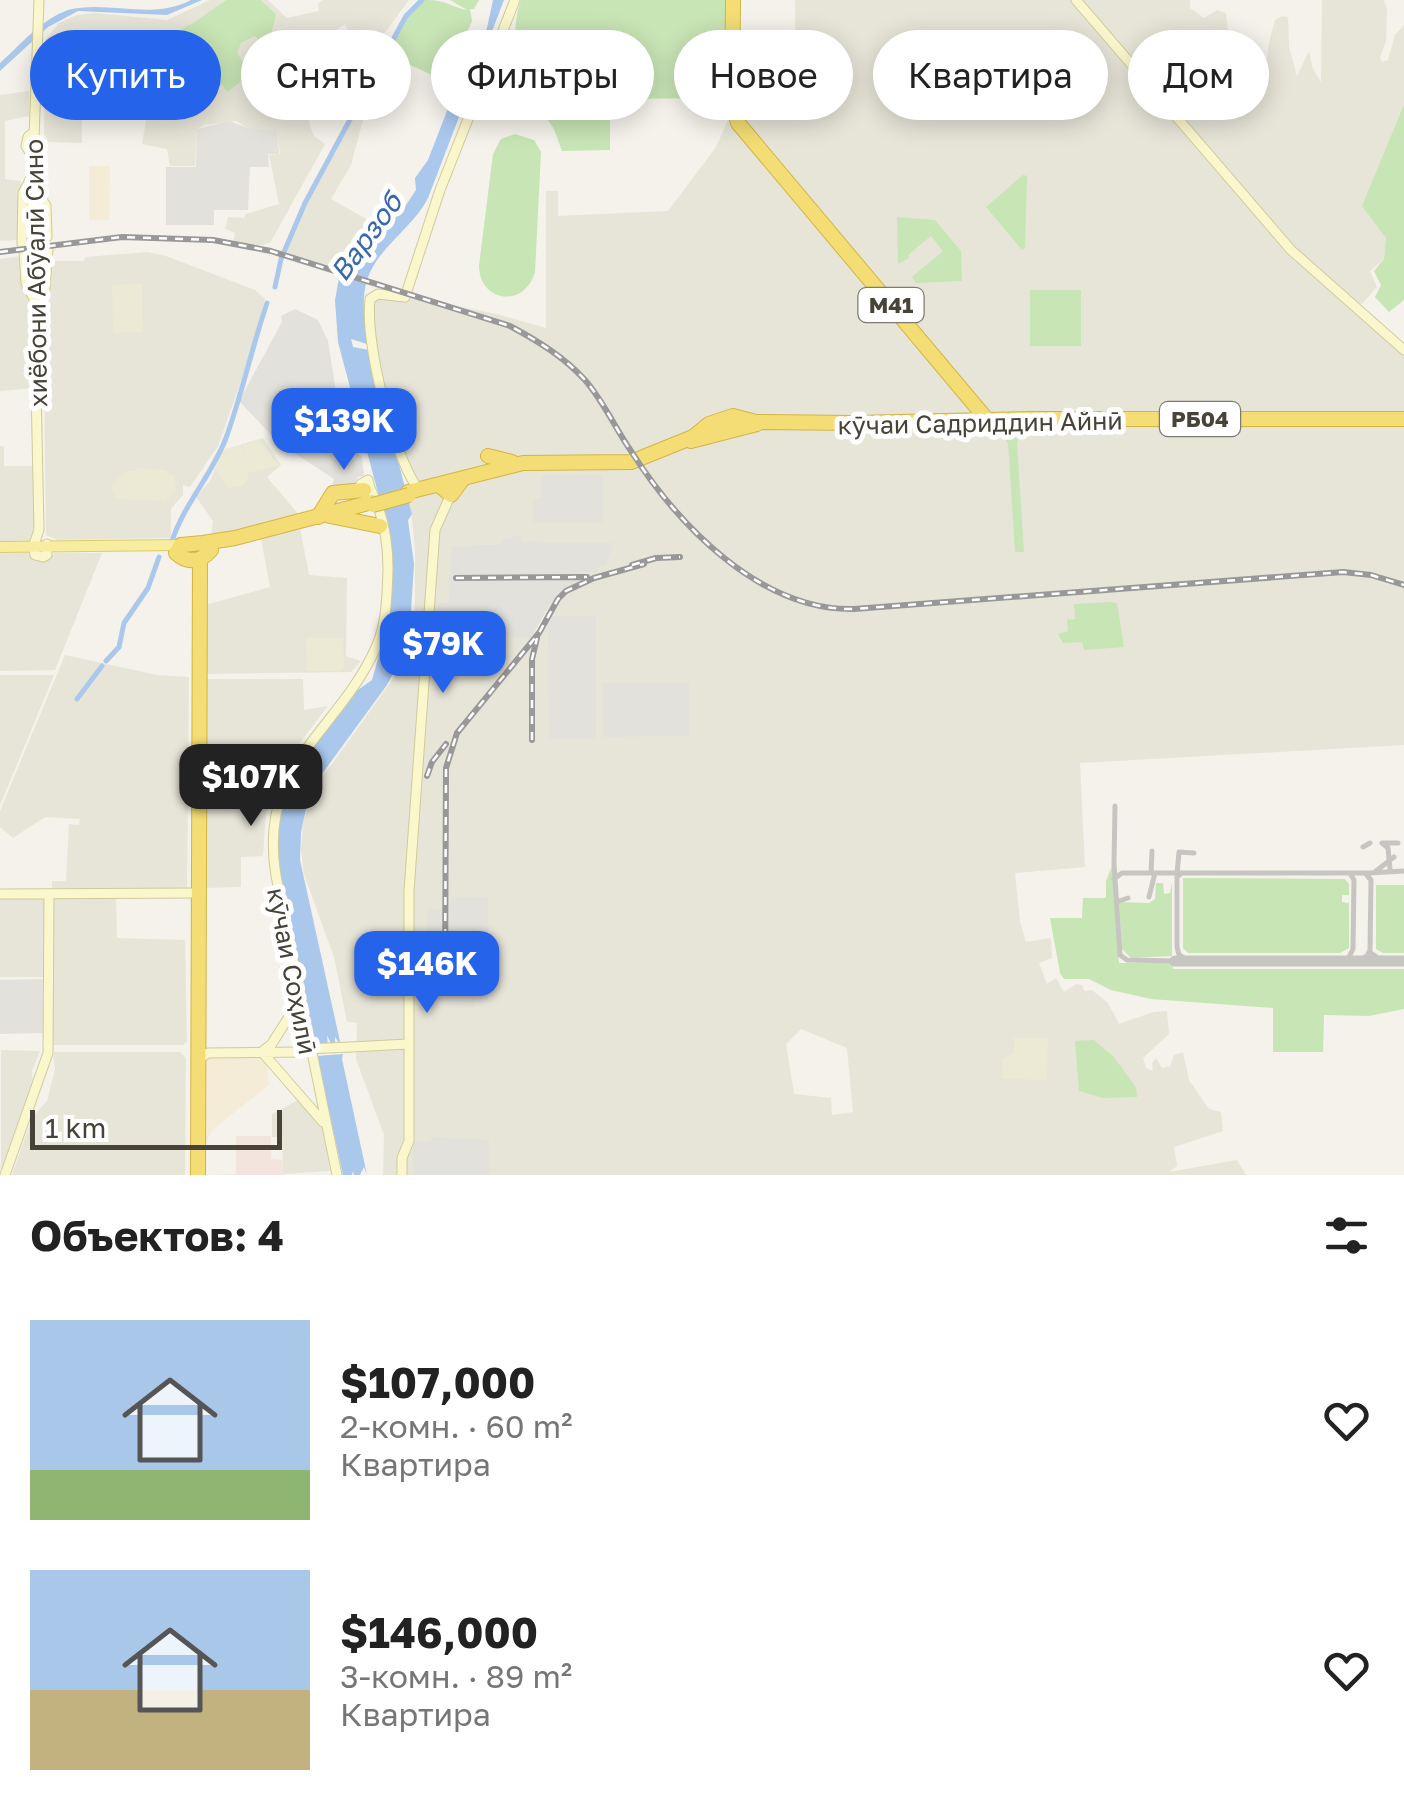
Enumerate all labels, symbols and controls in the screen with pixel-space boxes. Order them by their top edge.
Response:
chip: Купить [30,30,221,120]
chip: Снять [241,30,411,120]
chip: Фильтры [431,30,654,120]
chip: Новое [674,30,853,120]
chip: Квартира [873,30,1108,120]
chip: Дом [1128,30,1269,120]
street label: хиёбони Абӯалӣ Сино [18,139,53,407]
water label: Варзоб [323,184,410,287]
road number: M41 [858,288,924,322]
pin: $139K [274,388,414,473]
text: $139K [294,401,394,439]
road number: РБ04 [1160,402,1240,436]
street label: кӯчаи Садриддин Айнӣ [837,405,1123,440]
pin: $79K [384,611,502,696]
text: $79K [402,624,484,662]
pin: $107K [181,744,321,829]
text: $107K [201,757,301,795]
street label: кӯчаи Соҳилӣ [261,885,324,1057]
pin: $146K [357,931,497,1016]
text: $146K [376,944,478,982]
scale bar [30,1105,282,1150]
text: 1 km [45,1111,106,1144]
icon: filters [1319,1208,1374,1263]
text: Объектов: 4 [30,1210,284,1260]
text: $107,000 [340,1357,535,1407]
icon: home [110,1360,230,1480]
icon: heart [1319,1393,1374,1448]
text: 2-комн. · 60 m² [340,1407,572,1445]
text: Квартира [340,1445,491,1483]
text: $146,000 [340,1607,538,1657]
icon: home [110,1610,230,1730]
icon: heart [1319,1643,1374,1698]
text: 3-комн. · 89 m² [340,1657,572,1695]
text: Квартира [340,1695,491,1733]

